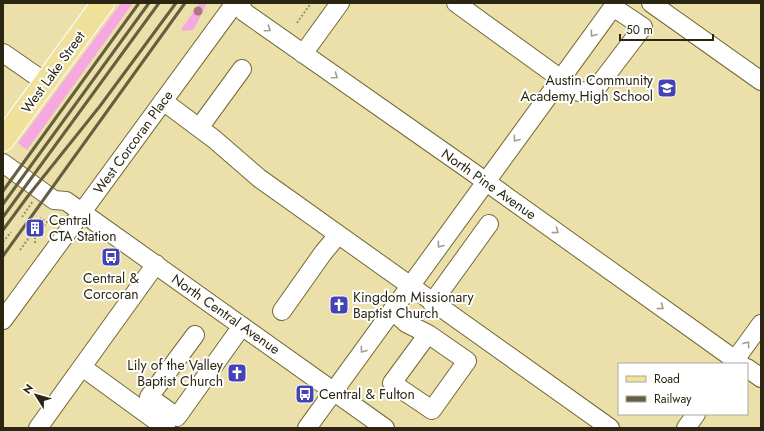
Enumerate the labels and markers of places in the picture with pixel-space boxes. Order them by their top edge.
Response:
place label: Austin Community Academy High School [521,70,654,106]
school or university icon: Austin Community Academy High School [656,77,678,99]
place label: Central CTA Station [49,210,116,246]
building icon: Central CTA Station [24,217,46,239]
bus stop icon: Central & Corcoran [100,246,122,268]
place label: Central & Corcoran [83,268,140,304]
place label: Kingdom Missionary Baptist Church [353,287,474,323]
church icon: Kingdom Missionary Baptist Church [328,294,350,316]
place label: Lily of the Valley Baptist Church [127,355,224,391]
church icon: Lily of the Valley Baptist Church [226,362,248,384]
bus stop icon: Central & Fulton [294,383,316,405]
place label: Central & Fulton [319,384,415,404]

